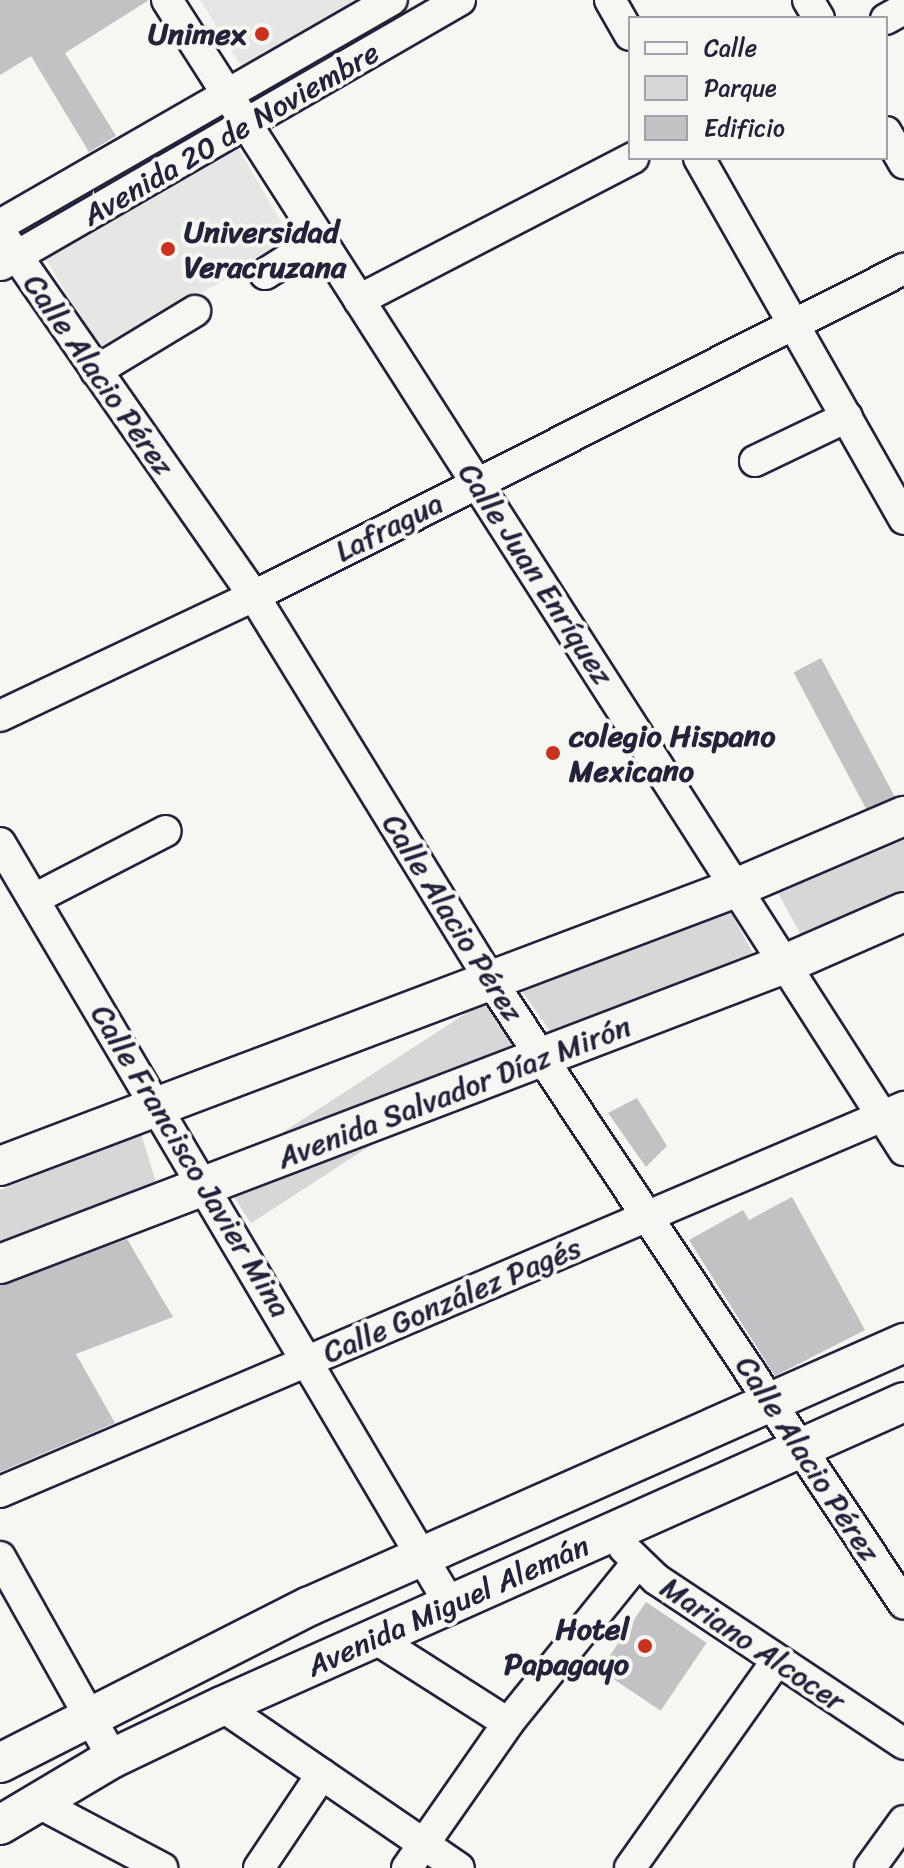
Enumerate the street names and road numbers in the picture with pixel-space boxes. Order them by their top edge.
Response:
street label: Avenida 20 de Noviembre [77,35,385,233]
street label: Calle Alacio Pérez [16,267,182,483]
street label: Calle Juan Enríquez [451,456,621,692]
street label: Lafragua [329,485,449,569]
street label: Calle Alacio Pérez [374,807,532,1029]
street label: Calle Francisco Javier Mina [83,998,299,1324]
street label: Avenida Salvador Díaz Mirón [273,1008,635,1176]
street label: Calle González Pagés [317,1229,587,1371]
street label: Calle Alacio Pérez [728,1349,888,1569]
street label: Avenida Miguel Alemán [301,1528,595,1684]
street label: Mariano Alcocer [654,1569,852,1719]

